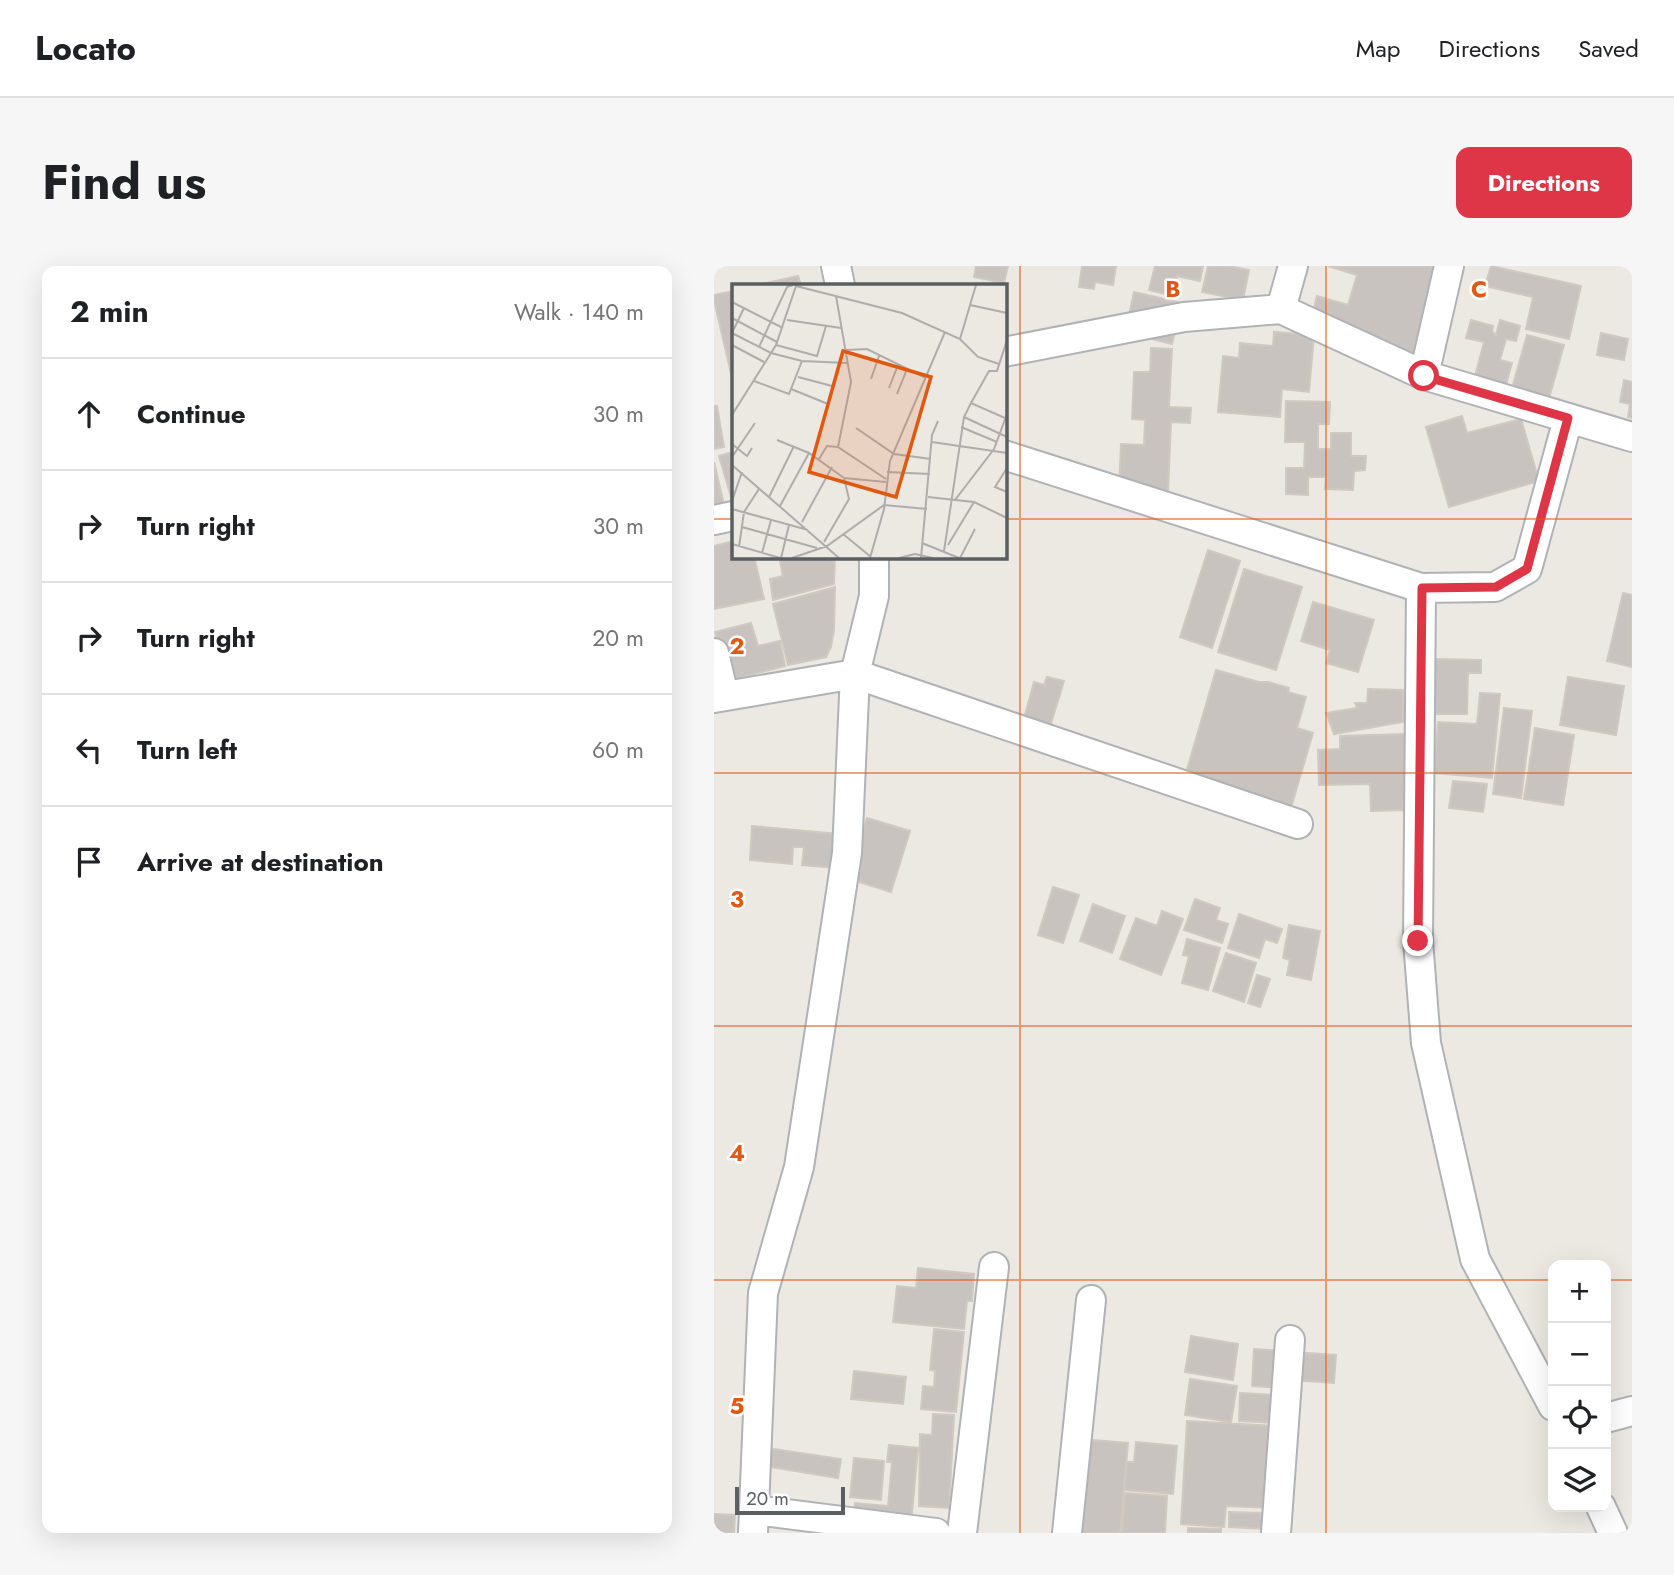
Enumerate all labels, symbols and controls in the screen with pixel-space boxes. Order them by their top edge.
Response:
text: Locato [35,25,136,72]
text: Map [1356,31,1401,66]
text: Directions [1439,31,1540,66]
text: Saved [1578,31,1639,66]
text: Find us [42,147,206,217]
button: Directions [1456,147,1632,218]
text: B [1165,272,1181,306]
text: C [1471,272,1487,306]
inset map [732,284,1006,558]
text: 2 min [70,290,149,333]
text: Walk · 140 m [514,295,644,329]
route start [1408,360,1439,391]
icon: ahead [70,395,108,433]
text: Continue [137,395,246,433]
text: 30 m [593,397,644,431]
icon: right [70,507,108,545]
text: Turn right [137,507,255,545]
text: 30 m [593,509,644,543]
icon: right [70,619,108,657]
text: Turn right [137,619,255,657]
text: 20 m [592,621,644,655]
text: 2 [729,629,745,663]
icon: left [70,731,108,769]
text: Turn left [137,731,237,769]
text: 60 m [592,733,644,767]
icon: arrive [70,843,108,881]
text: Arrive at destination [137,843,384,881]
text: 3 [730,882,744,916]
route end [1402,925,1433,956]
text: 4 [729,1136,745,1170]
map controls [1548,1260,1611,1512]
button: + [1548,1260,1611,1323]
button: − [1548,1323,1611,1386]
button: locate [1548,1386,1611,1449]
text: 5 [730,1389,744,1423]
button: layers [1548,1449,1611,1512]
scale bar [735,1484,845,1516]
text: 20 m [746,1485,789,1512]

